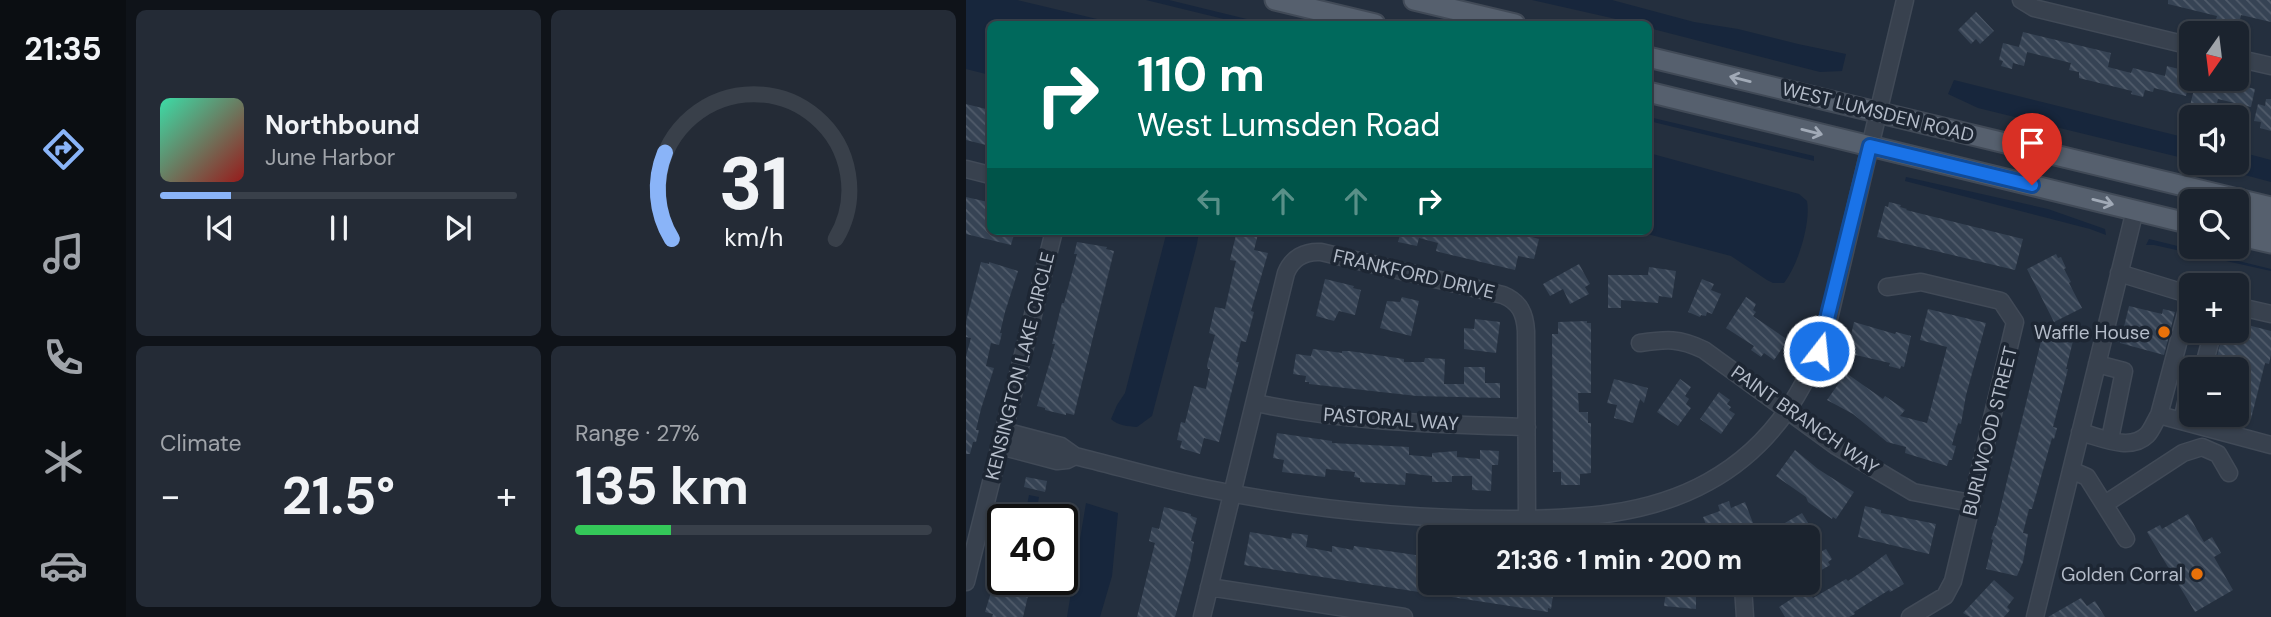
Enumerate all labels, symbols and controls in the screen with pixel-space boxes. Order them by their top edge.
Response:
north arrow [2179,21,2249,91]
map controls [2179,21,2249,427]
text: 21:35 [24,28,102,70]
text: 110 m [1137,42,1265,106]
icon: right [1022,49,1113,140]
one-way arrow [1729,71,1752,85]
street label: WEST LUMSDEN ROAD [1779,76,1977,148]
text: West Lumsden Road [1137,104,1440,146]
button: sound [2179,105,2249,175]
text: Northbound [265,108,420,142]
pin [2002,113,2062,185]
icon: arrive [2013,124,2051,162]
icon: directions [39,125,88,174]
one-way arrow [1800,126,1823,139]
text: 31 [719,137,788,232]
text: June Harbor [265,142,395,172]
icon: left [1191,182,1229,220]
icon: ahead [1264,182,1302,220]
icon: ahead [1337,182,1375,220]
icon: right [1410,182,1448,220]
button: search [2179,189,2249,259]
one-way arrow [2091,197,2113,210]
icon: previous [201,209,239,247]
icon: pause [320,209,358,247]
icon: next [439,209,477,247]
text: km/h [724,221,783,254]
icon: music [39,229,88,278]
street label: FRANKFORD DRIVE [1331,243,1497,305]
street label: KENSINGTON LAKE CIRCLE [980,249,1060,483]
button: + [2179,273,2249,343]
position arrow [1782,314,1856,388]
place label: Waffle House [2034,320,2150,345]
marker: Waffle House [2156,324,2172,340]
icon: phone [39,333,88,382]
street label: BURLWOOD STREET [1957,343,2023,518]
button: − [2179,357,2249,427]
street label: PAINT BRANCH WAY [1726,360,1884,480]
street label: PASTORAL WAY [1322,402,1460,436]
text: Range · 27% [575,418,700,448]
text: Climate [160,428,242,458]
icon: climate [39,437,88,486]
text: 135 km [575,452,749,520]
text: 21.5° [282,462,395,530]
text: − [160,471,181,521]
text: + [496,471,517,521]
speed limit sign: 40 [987,504,1078,595]
icon: car [39,541,88,590]
text: 21:36 · 1 min · 200 m [1496,543,1742,577]
place label: Golden Corral [2061,562,2183,587]
marker: Golden Corral [2189,566,2205,582]

